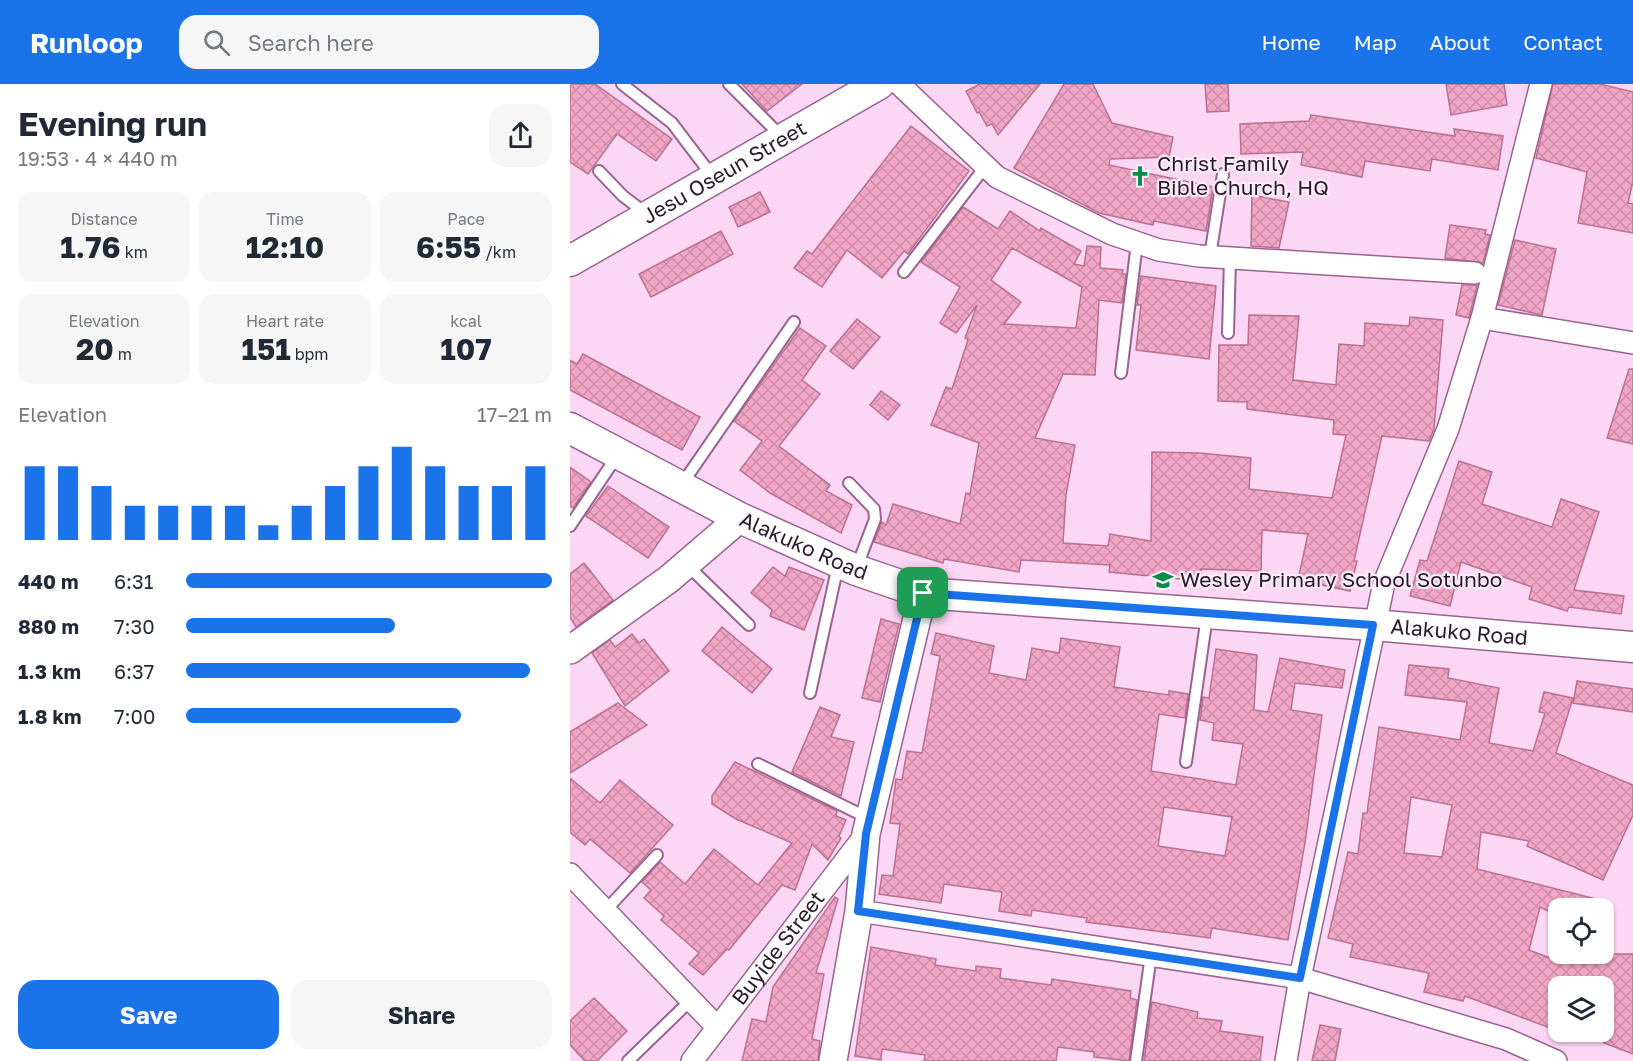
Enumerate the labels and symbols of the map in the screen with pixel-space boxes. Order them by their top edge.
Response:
street label: Jesu Oseun Street [637,114,811,229]
place label: Christ Family Bible Church, HQ [1157,150,1329,200]
church icon: Christ Family Bible Church, HQ [1128,164,1152,188]
street label: Alakuko Road [736,506,871,585]
place label: Wesley Primary School Sotunbo [1180,566,1502,592]
pin [897,567,948,618]
school or university icon: Wesley Primary School Sotunbo [1151,568,1175,592]
street label: Alakuko Road [1390,613,1529,650]
street label: Buyide Street [726,886,830,1010]

